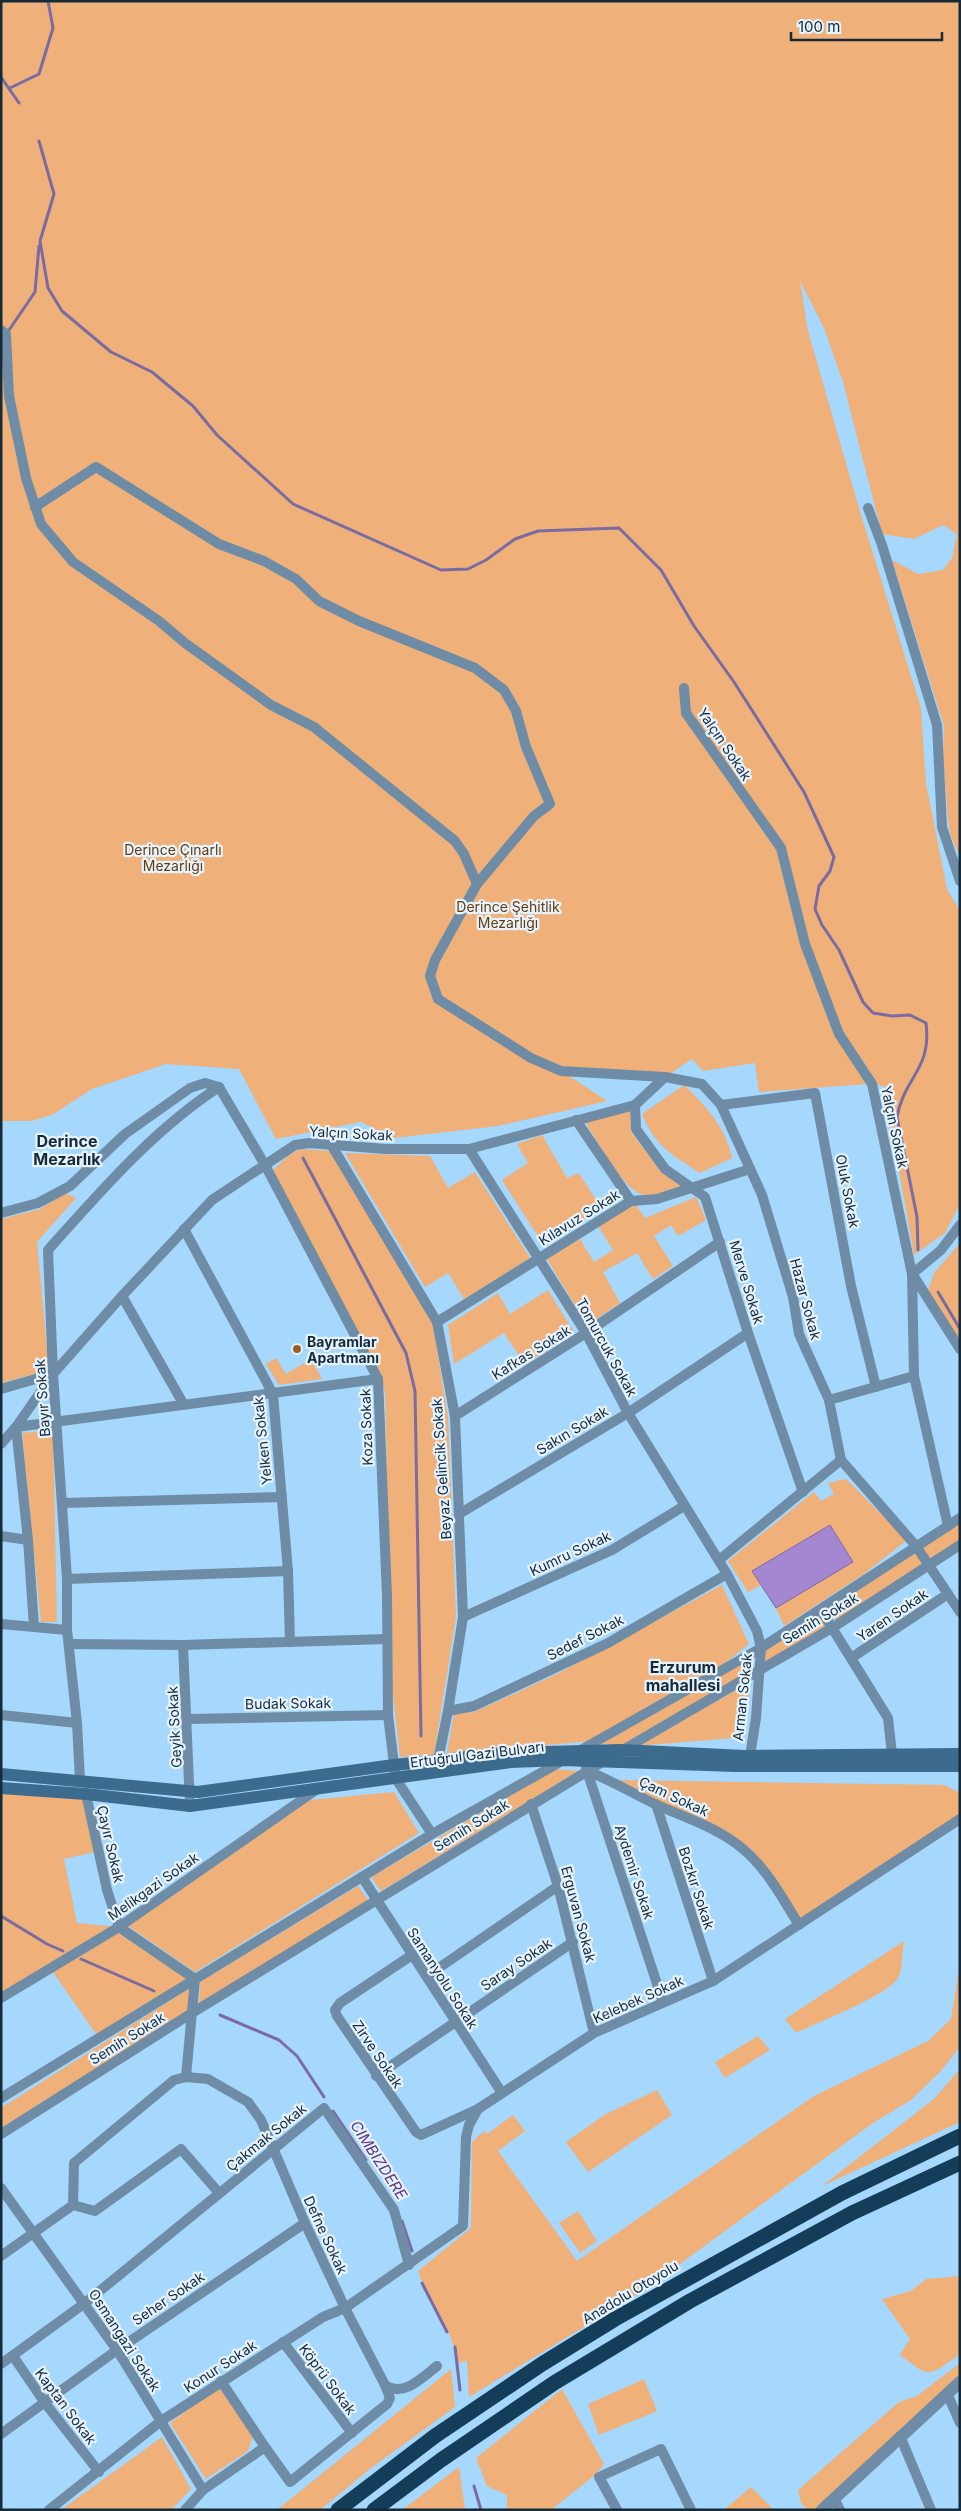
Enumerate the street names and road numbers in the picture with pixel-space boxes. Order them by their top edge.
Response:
street label: Yalçın Sokak [694,704,756,784]
street label: Yalçın Sokak [878,1084,912,1170]
street label: Yalçın Sokak [309,1122,394,1144]
street label: Oluk Sokak [833,1153,864,1230]
street label: Kılavuz Sokak [535,1185,623,1249]
street label: Merve Sokak [726,1238,768,1326]
street label: Hazar Sokak [787,1256,825,1342]
street label: Tomurcuk Sokak [573,1295,641,1400]
street label: Kafkas Sokak [488,1321,574,1383]
street label: Bayır Sokak [31,1358,53,1437]
street label: Koza Sokak [356,1388,376,1466]
street label: Yelken Sokak [249,1396,275,1486]
street label: Beyaz Gelincik Sokak [428,1397,454,1540]
street label: Sakın Sokak [533,1402,611,1458]
street label: Kumru Sokak [527,1527,614,1579]
street label: Yaren Sokak [853,1585,931,1645]
street label: Semih Sokak [779,1589,861,1647]
street label: Sedef Sokak [544,1610,626,1664]
street label: Arman Sokak [729,1652,755,1742]
street label: Geyik Sokak [163,1685,185,1768]
street label: Budak Sokak [245,1694,332,1712]
street label: Ertuğrul Gazi Bulvarı [409,1737,545,1771]
street label: Çam Sokak [636,1772,712,1820]
street label: Semih Sokak [430,1795,512,1855]
street label: Çayır Sokak [94,1804,128,1885]
street label: Aydemir Sokak [612,1823,658,1922]
street label: Bozkır Sokak [676,1844,718,1932]
street label: Melikgazi Sokak [104,1848,202,1924]
street label: Erguvan Sokak [558,1864,600,1964]
street label: Samanyolu Sokak [404,1924,482,2032]
street label: Saray Sokak [477,1934,555,1994]
street label: Kelebek Sokak [590,1971,686,2027]
street label: Semih Sokak [86,2008,168,2068]
street label: Zirve Sokak [349,2017,407,2091]
street label: Çakmak Sokak [223,2099,310,2174]
street label: Defne Sokak [300,2193,352,2277]
street label: Anadolu Otoyolu [579,2257,681,2327]
street label: Seher Sokak [129,2267,208,2328]
street label: Osmangazi Sokak [86,2286,165,2395]
street label: Konur Sokak [180,2336,260,2396]
street label: Köprü Sokak [296,2340,360,2418]
street label: Kaptan Sokak [32,2364,100,2448]

